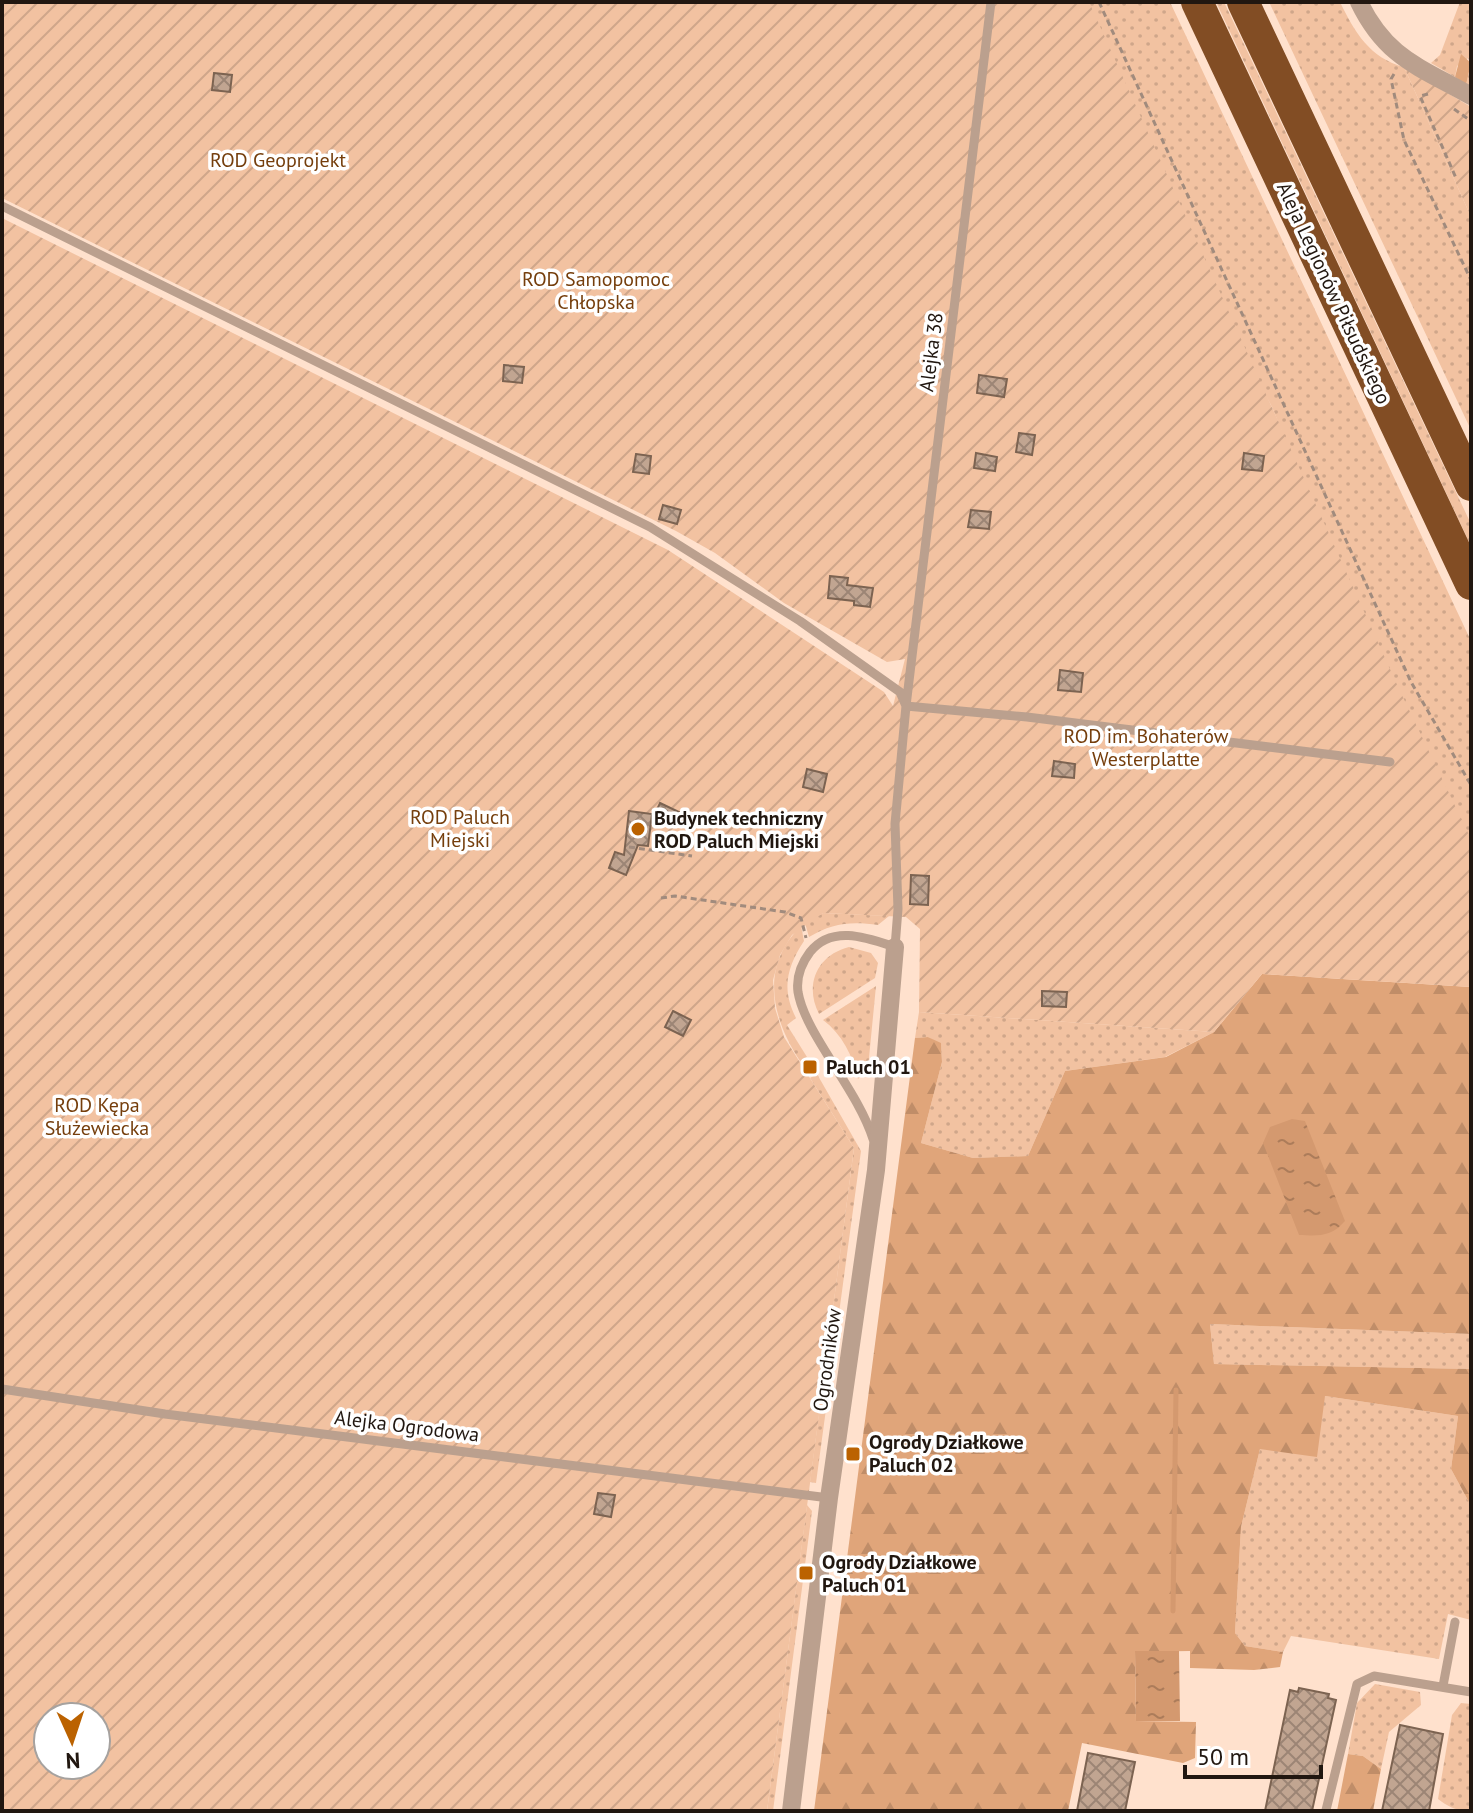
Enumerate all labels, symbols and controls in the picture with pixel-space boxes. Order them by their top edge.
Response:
park label: ROD Geoprojekt [210,147,346,173]
street label: Aleja Legionów Piłsudskiego [1271,178,1397,408]
park label: ROD Samopomoc Chłopska [522,266,670,315]
street label: Alejka 38 [913,311,949,393]
park label: ROD im. Bohaterów Westerplatte [1064,723,1229,772]
park label: ROD Paluch Miejski [410,804,510,853]
place label: Budynek techniczny ROD Paluch Miejski [654,805,824,854]
marker: Budynek techniczny ROD Paluch Miejski [629,820,647,838]
place label: Paluch 01 [826,1054,911,1080]
marker: Paluch 01 [801,1058,819,1076]
park label: ROD Kępa Służewiecka [45,1092,149,1141]
street label: Ogrodników [807,1307,847,1413]
street label: Alejka Ogrodowa [333,1404,481,1448]
place label: Ogrody Działkowe Paluch 02 [869,1429,1024,1478]
marker: Ogrody Działkowe Paluch 02 [844,1445,862,1463]
place label: Ogrody Działkowe Paluch 01 [822,1549,977,1598]
marker: Ogrody Działkowe Paluch 01 [797,1564,815,1582]
north arrow [32,1701,112,1781]
scale bar [1185,1729,1321,1779]
text: 50 m [1197,1741,1249,1772]
text: N [65,1747,81,1775]

